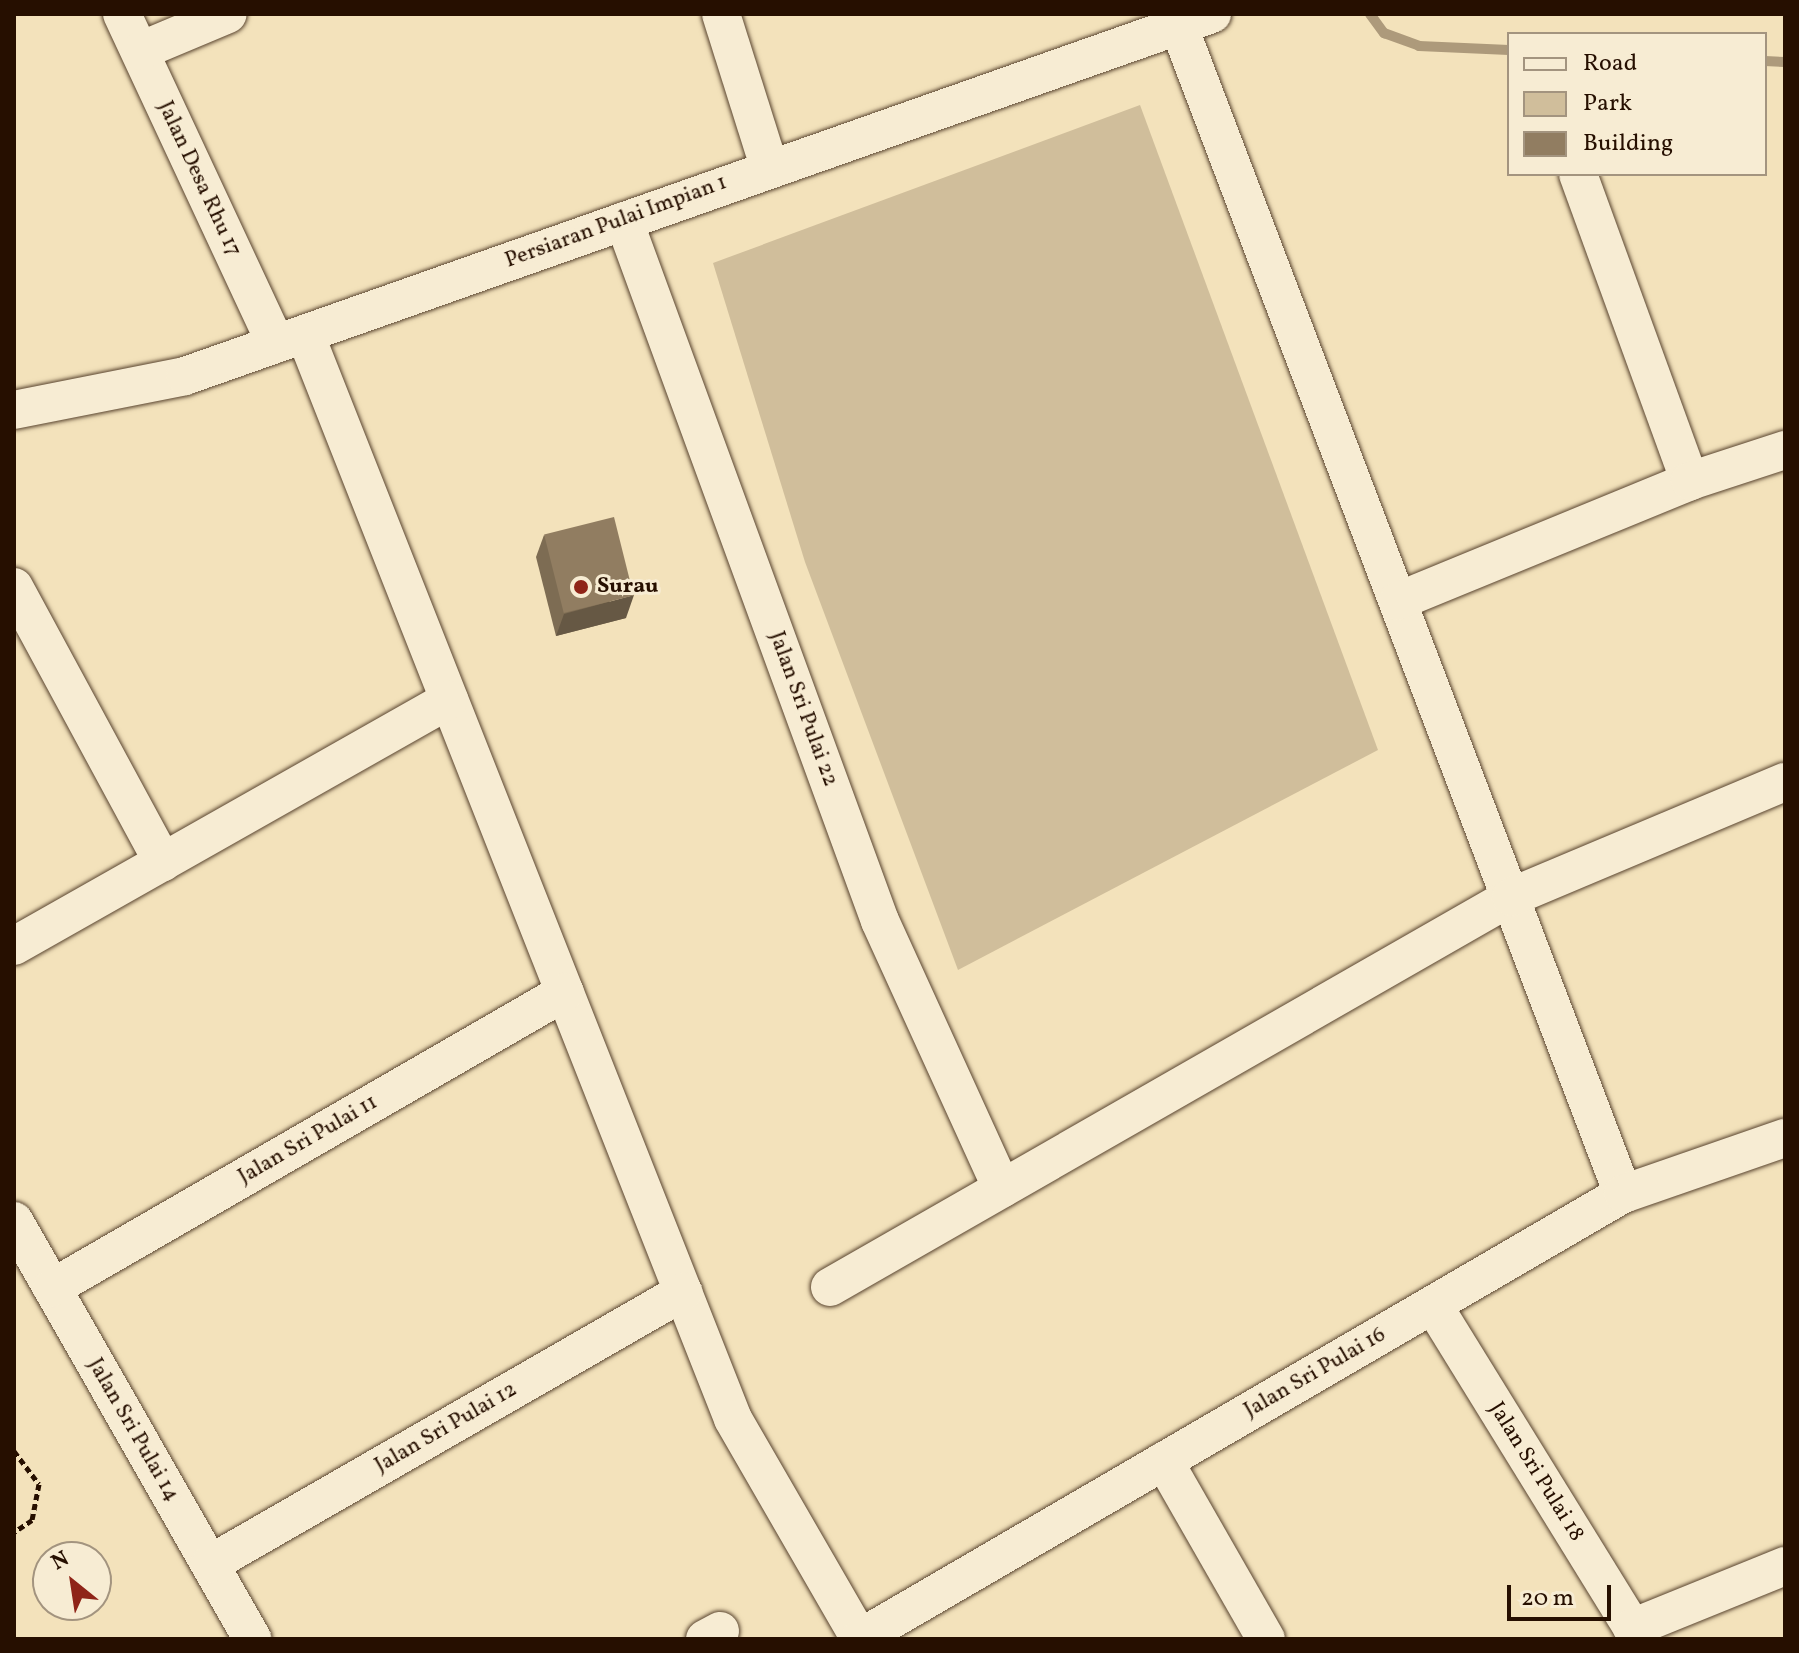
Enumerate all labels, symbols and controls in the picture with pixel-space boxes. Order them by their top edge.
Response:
legend [1507,32,1767,176]
text: Road [1583,47,1637,81]
text: Park [1583,87,1632,121]
street label: Jalan Desa Rhu 17 [151,97,247,261]
text: Building [1583,127,1673,161]
street label: Persiaran Pulai Impian 1 [502,170,730,274]
place label: Surau [597,574,658,600]
marker: Surau [572,578,590,596]
street label: Jalan Sri Pulai 22 [763,628,843,790]
street label: Jalan Sri Pulai 11 [234,1089,382,1191]
street label: Jalan Sri Pulai 16 [1240,1322,1390,1424]
street label: Jalan Sri Pulai 14 [81,1354,185,1506]
street label: Jalan Sri Pulai 12 [370,1377,522,1479]
street label: Jalan Sri Pulai 18 [1483,1398,1589,1546]
north arrow [32,1541,112,1621]
text: N [46,1544,75,1579]
scale bar [1511,1569,1615,1619]
text: 20 m [1521,1582,1574,1616]

